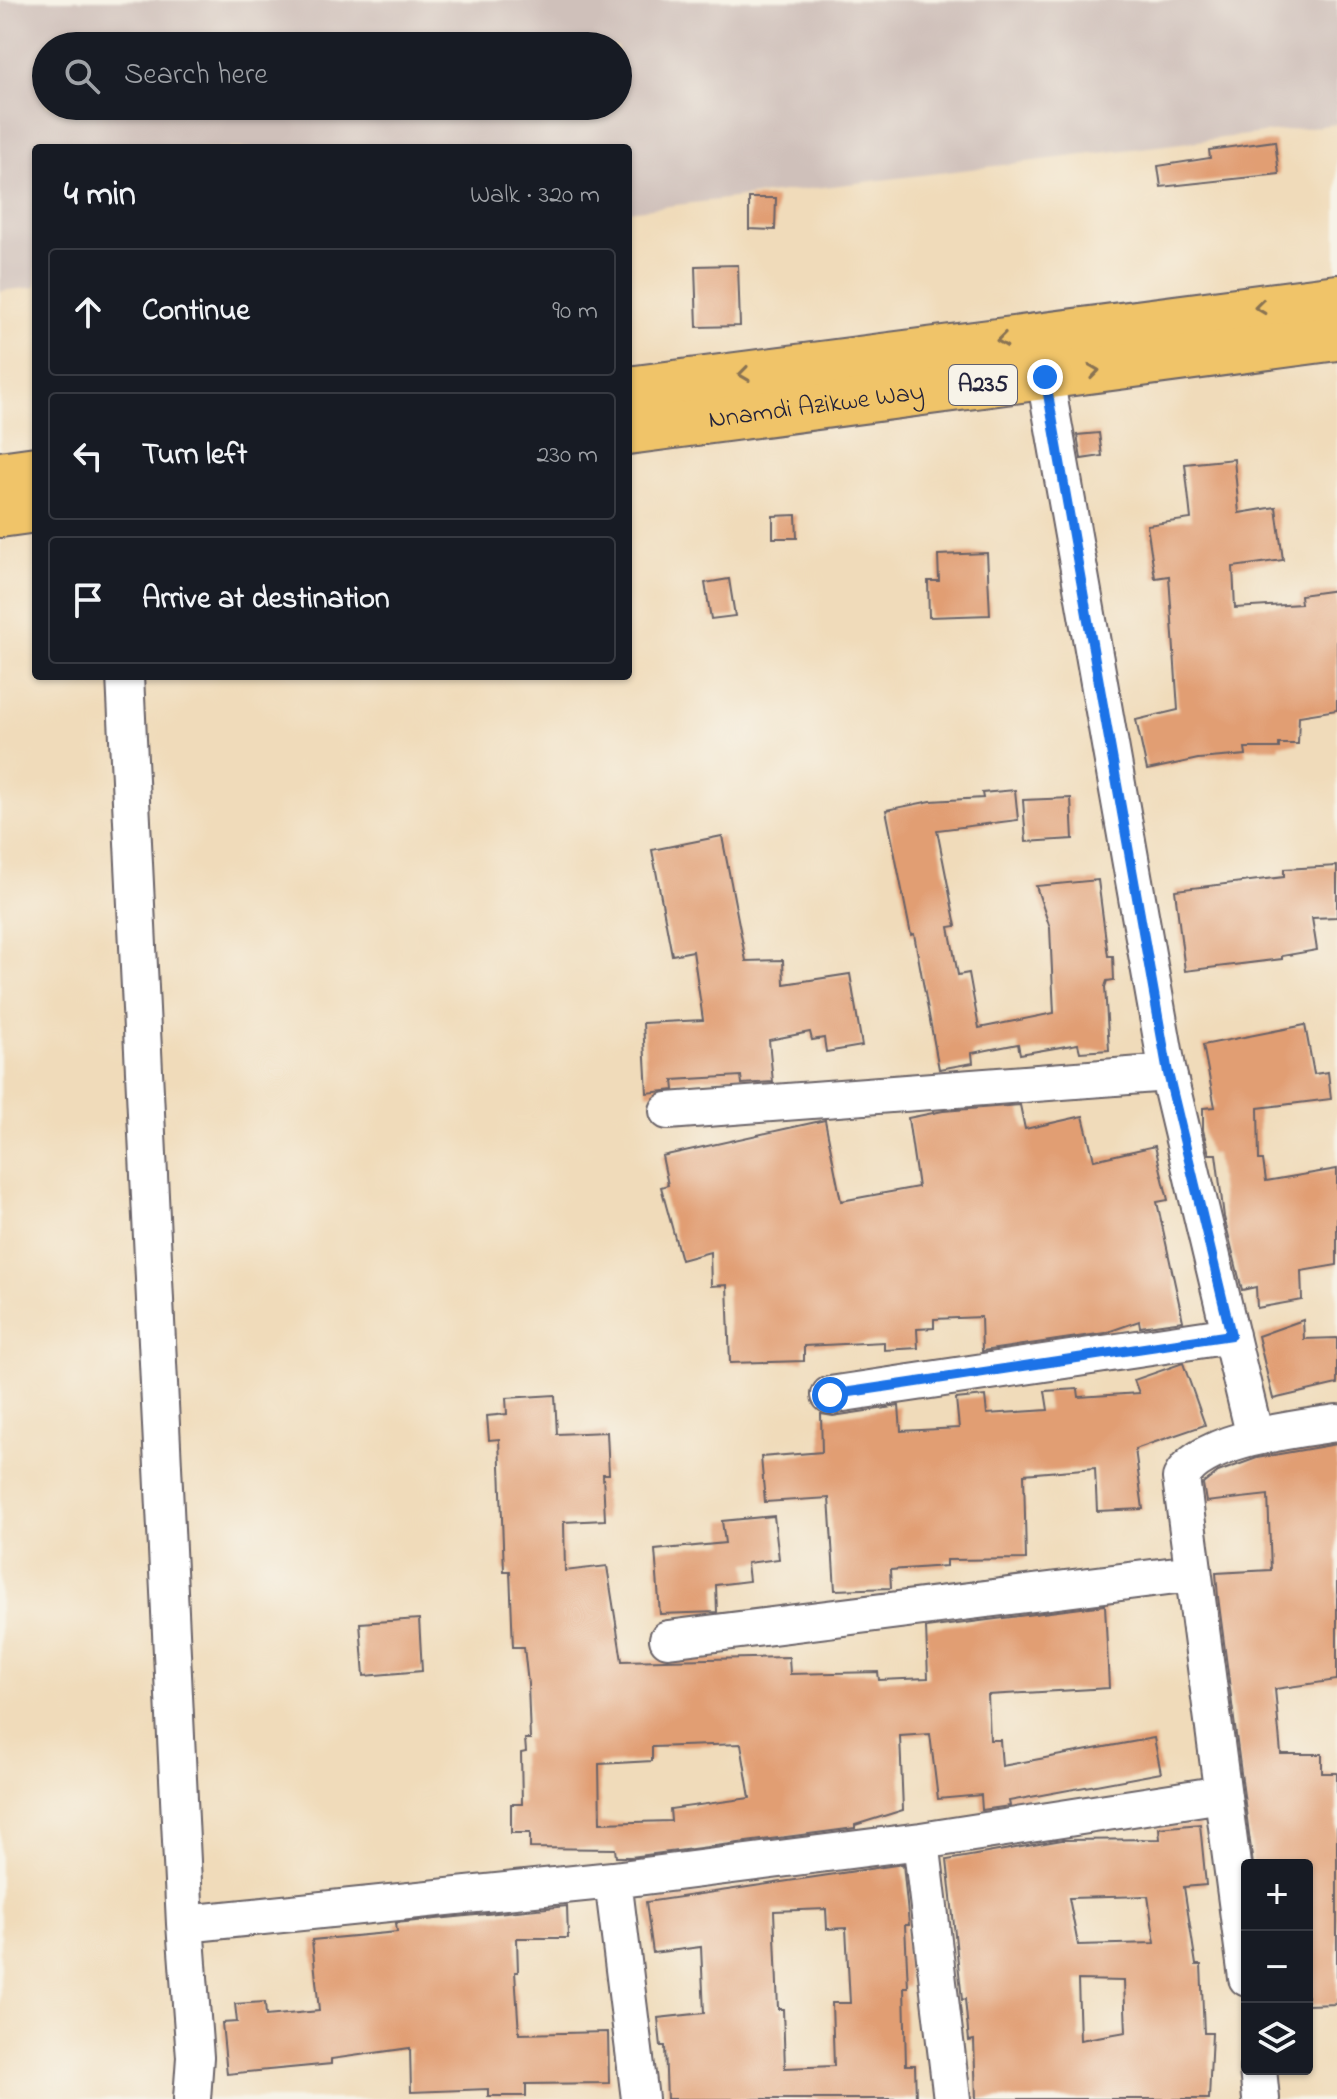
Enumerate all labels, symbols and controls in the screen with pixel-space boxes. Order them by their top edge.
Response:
search box [32,32,632,120]
icon: search [60,54,104,98]
text: Search here [124,54,268,98]
text: 4 min [64,171,136,221]
text: Walk · 320 m [470,177,600,215]
icon: ahead [66,290,110,334]
text: Continue [142,290,250,334]
text: 90 m [552,293,598,331]
one-way arrow [1253,298,1267,315]
one-way arrow [995,331,1009,348]
route end [1027,359,1063,395]
one-way arrow [1088,362,1101,379]
one-way arrow [737,365,751,382]
road number: A235 [949,365,1017,405]
street label: Nnamdi Azikwe Way [706,374,927,440]
icon: left [66,434,110,478]
text: Turn left [142,434,247,478]
text: 230 m [536,437,598,475]
icon: arrive [66,578,110,622]
text: Arrive at destination [142,578,390,622]
route start [812,1377,848,1413]
map controls [1241,1859,1313,2075]
button: + [1241,1859,1313,1931]
button: − [1241,1931,1313,2003]
button: layers [1241,2003,1313,2075]

